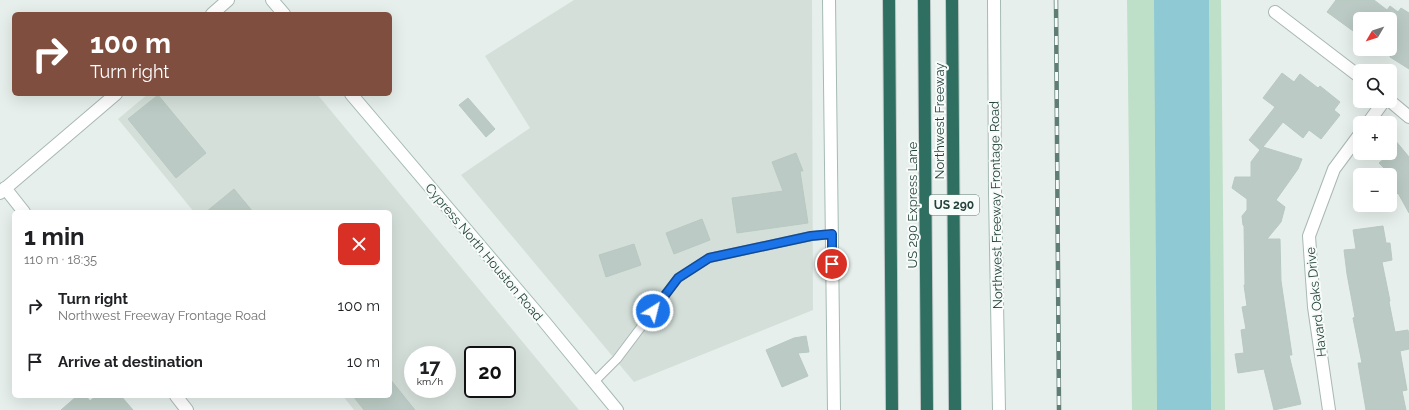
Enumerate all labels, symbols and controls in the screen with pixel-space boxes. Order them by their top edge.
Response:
north arrow [1353,12,1397,56]
map controls [1353,12,1397,212]
text: 100 m [90,27,171,60]
icon: right [24,28,76,80]
text: Turn right [90,61,169,82]
street label: Northwest Freeway [932,63,947,179]
button: search [1353,64,1397,108]
street label: Northwest Freeway Frontage Road [987,101,1005,309]
button: + [1353,116,1397,160]
street label: US 290 Express Lane [905,141,920,268]
button: − [1353,168,1397,212]
street label: Cypress North Houston Road [422,180,546,324]
road number: US 290 [929,195,979,215]
text: 1 min [24,222,85,251]
button: close [338,223,380,265]
street label: Havard Oaks Drive [1303,246,1329,358]
pin [815,247,849,281]
text: 110 m · 18:35 [24,252,97,267]
icon: arrive [821,253,843,275]
text: Turn right [58,290,128,308]
position arrow [632,290,674,332]
icon: right [24,295,46,317]
text: 100 m [338,297,380,315]
text: Northwest Freeway Frontage Road [58,308,266,323]
speed limit sign: 20 [464,346,516,398]
icon: arrive [24,351,46,373]
text: Arrive at destination [58,353,203,371]
text: 10 m [347,353,380,371]
text: 17 [419,355,441,379]
text: km/h [417,376,443,387]

